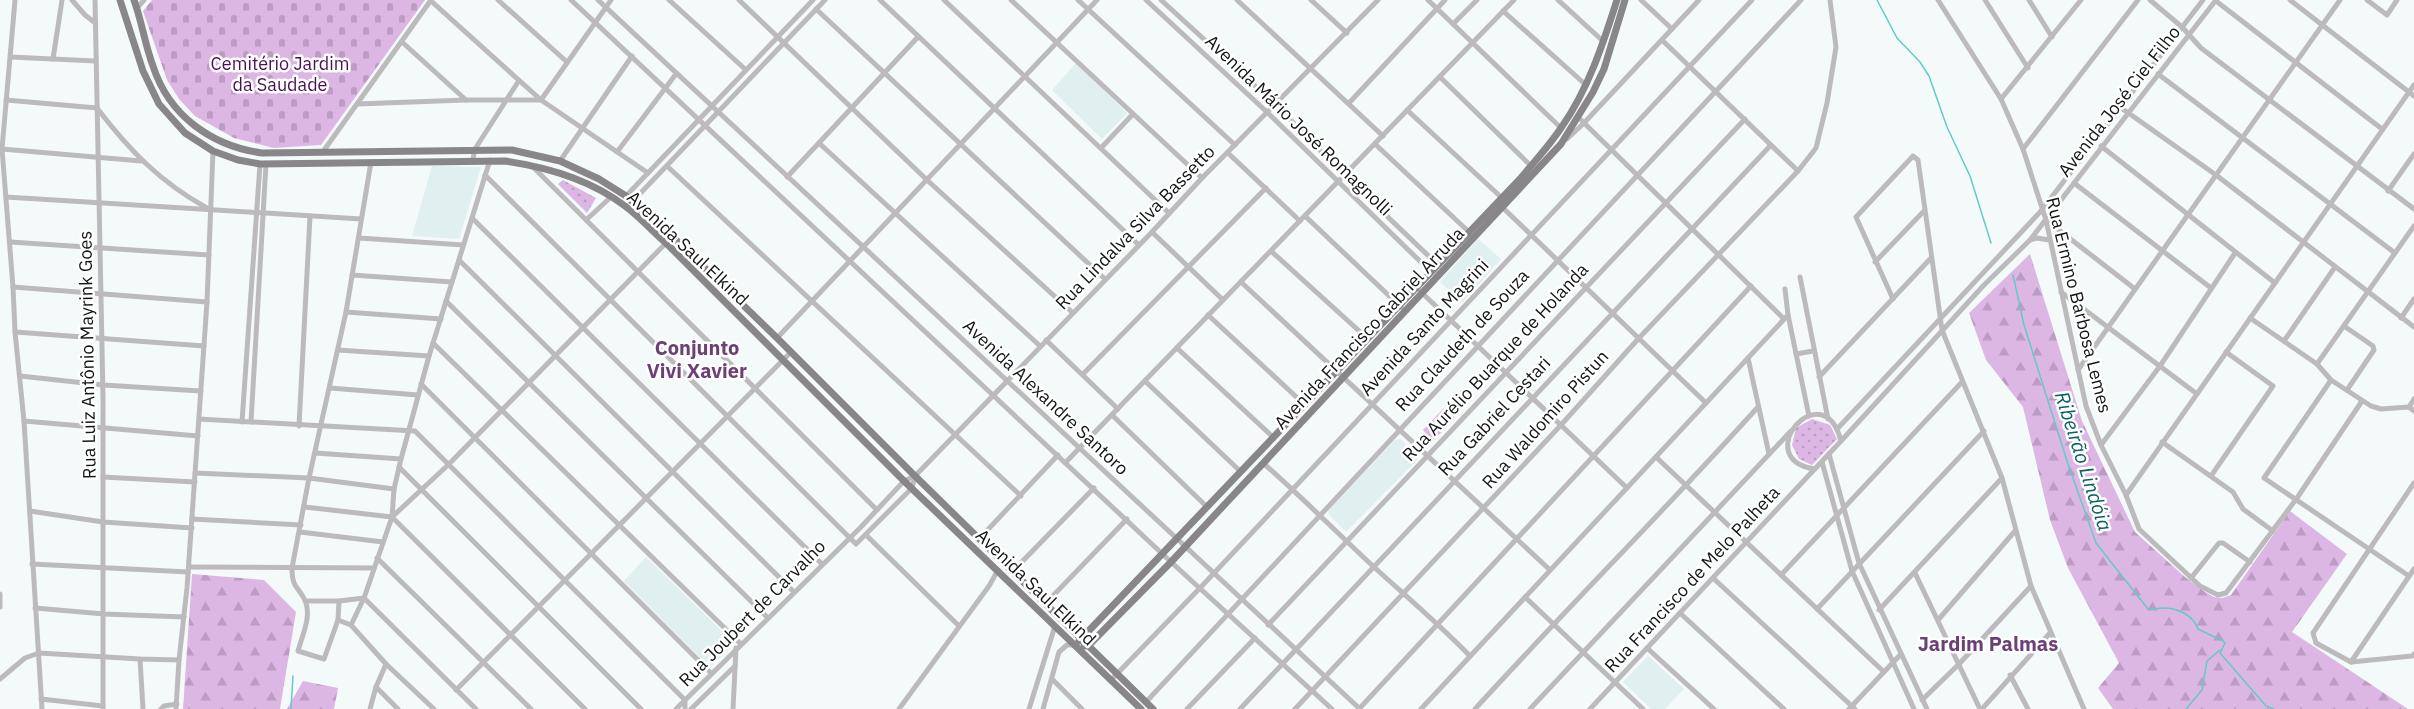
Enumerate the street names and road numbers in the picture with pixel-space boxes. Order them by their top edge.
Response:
street label: Avenida José Ciel Filho [2053,21,2185,181]
street label: Avenida Mário José Romagnolli [1201,29,1397,221]
street label: Rua Lindalva Silva Bassetto [1050,140,1220,314]
street label: Avenida Saul Elkind [622,186,754,310]
street label: Rua Ermino Barbosa Lemes [2041,195,2117,415]
street label: Avenida Francisco Gabriel Arruda [1269,222,1469,434]
street label: Rua Luiz Antônio Mayrink Goes [73,231,101,479]
street label: Avenida Santo Magrini [1354,254,1494,400]
street label: Rua Aurélio Buarque de Holanda [1397,258,1593,466]
street label: Rua Claudeth de Souza [1390,264,1534,416]
street label: Avenida Alexandre Santoro [958,314,1134,480]
street label: Rua Waldomiro Pistun [1477,345,1613,493]
street label: Rua Gabriel Cestari [1433,351,1555,481]
street label: Rua Francisco de Melo Palheta [1599,481,1785,677]
street label: Avenida Saul Elkind [971,524,1101,650]
street label: Rua Joubert de Carvalho [674,535,830,691]

